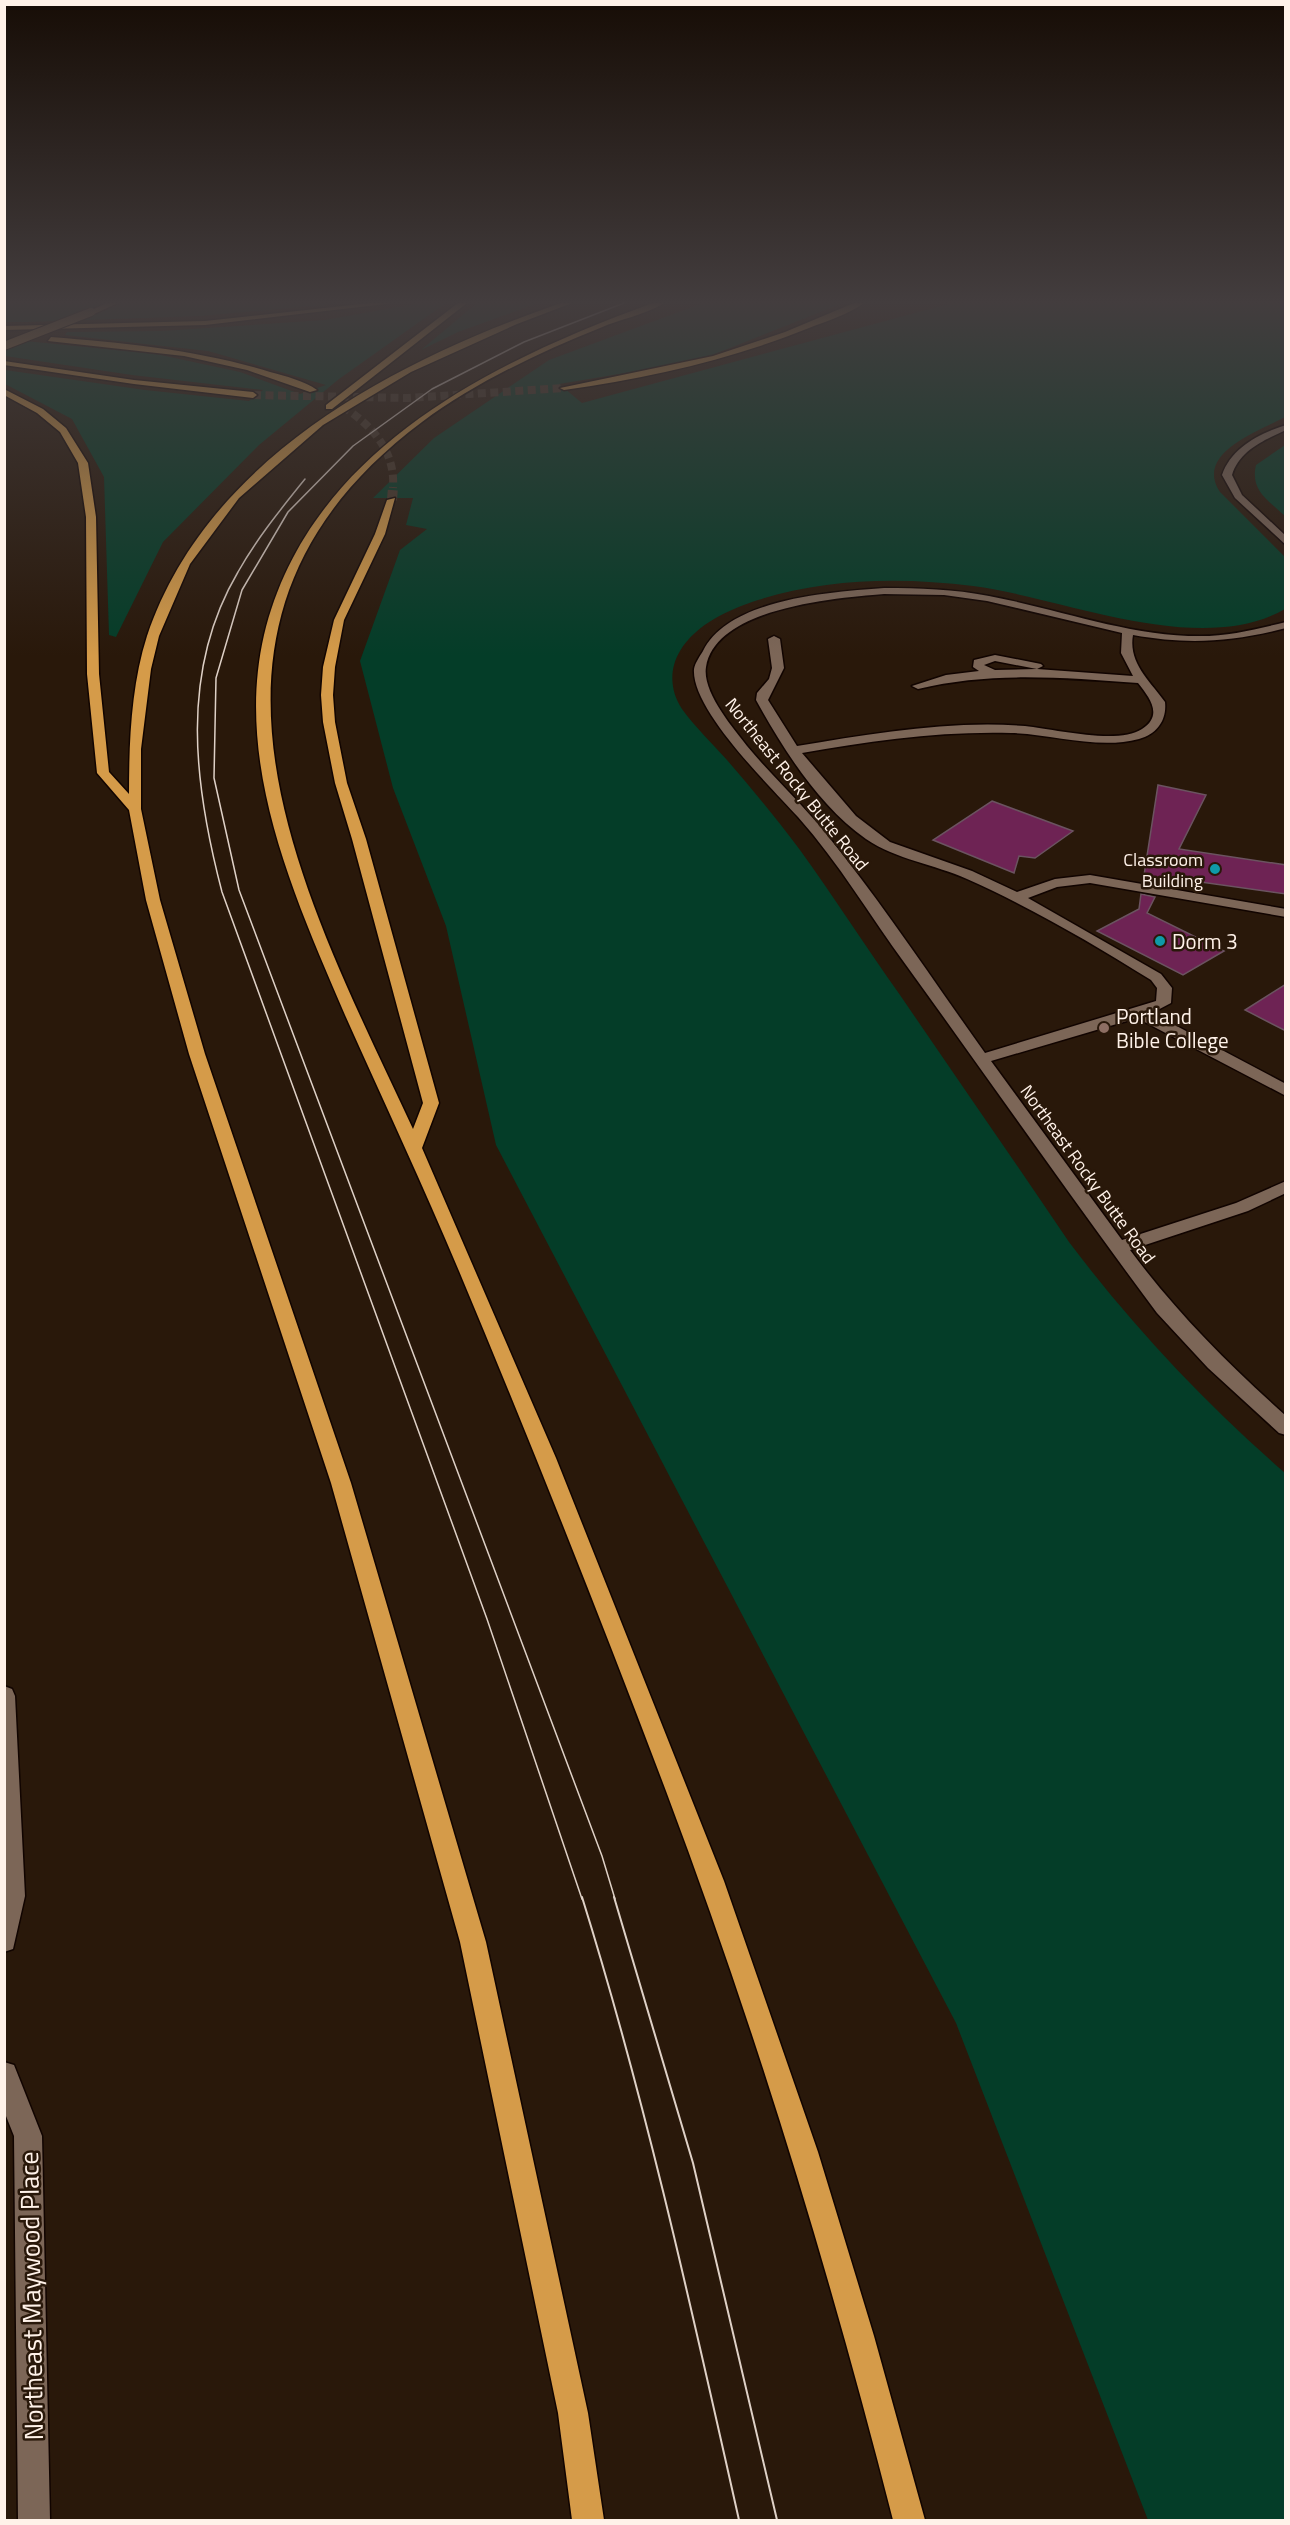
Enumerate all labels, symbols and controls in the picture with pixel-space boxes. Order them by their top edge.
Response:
street label: Northeast Rocky Butte Road [719,692,875,876]
place label: Classroom Building [1123,846,1203,894]
marker: Classroom Building [1208,862,1222,876]
place label: Dorm 3 [1172,925,1238,957]
marker: Dorm 3 [1153,934,1167,948]
place label: Portland Bible College [1116,1000,1229,1056]
marker: Portland Bible College [1097,1021,1111,1035]
street label: Northeast Rocky Butte Road [1014,1079,1162,1269]
street label: Northeast Maywood Place [9,2151,53,2441]

